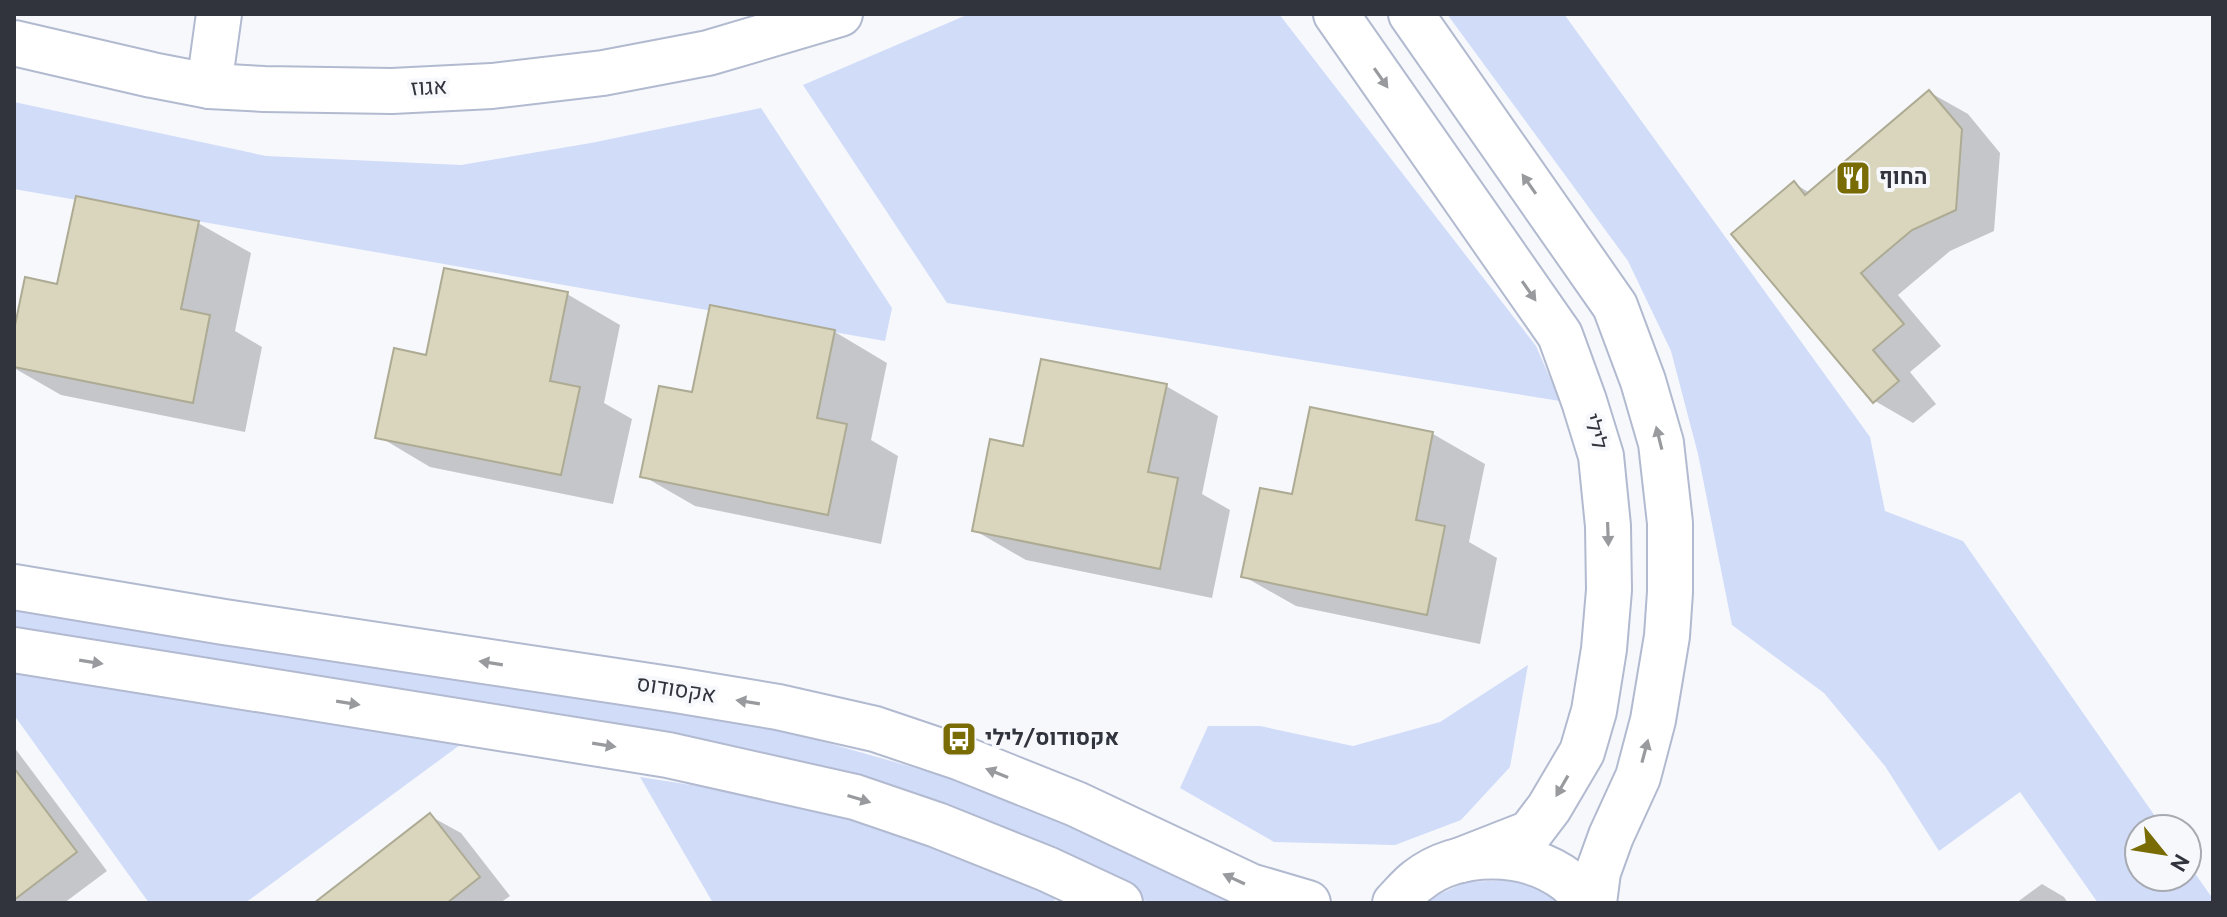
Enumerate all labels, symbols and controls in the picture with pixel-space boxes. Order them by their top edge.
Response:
one-way arrow [1373,67,1388,88]
street label: אגוז [410,75,448,103]
restaurant icon: החוף [1834,159,1872,197]
place label: החוף [1879,165,1927,192]
one-way arrow [1522,173,1537,194]
one-way arrow [1521,281,1536,302]
street label: לילי [1576,411,1612,453]
one-way arrow [1652,425,1665,450]
one-way arrow [1602,522,1615,547]
one-way arrow [79,656,104,669]
one-way arrow [478,657,503,669]
street label: אקסודוס [634,671,718,711]
one-way arrow [735,695,760,708]
one-way arrow [336,698,361,710]
bus stop icon: אקסודוס/לילי [940,720,978,758]
place label: אקסודוס/לילי [985,726,1119,753]
one-way arrow [1639,738,1652,762]
one-way arrow [592,739,617,752]
one-way arrow [985,766,1009,779]
one-way arrow [1555,775,1569,797]
one-way arrow [847,793,871,806]
north arrow [2123,813,2203,893]
text: N [2163,848,2194,875]
one-way arrow [1223,872,1246,886]

